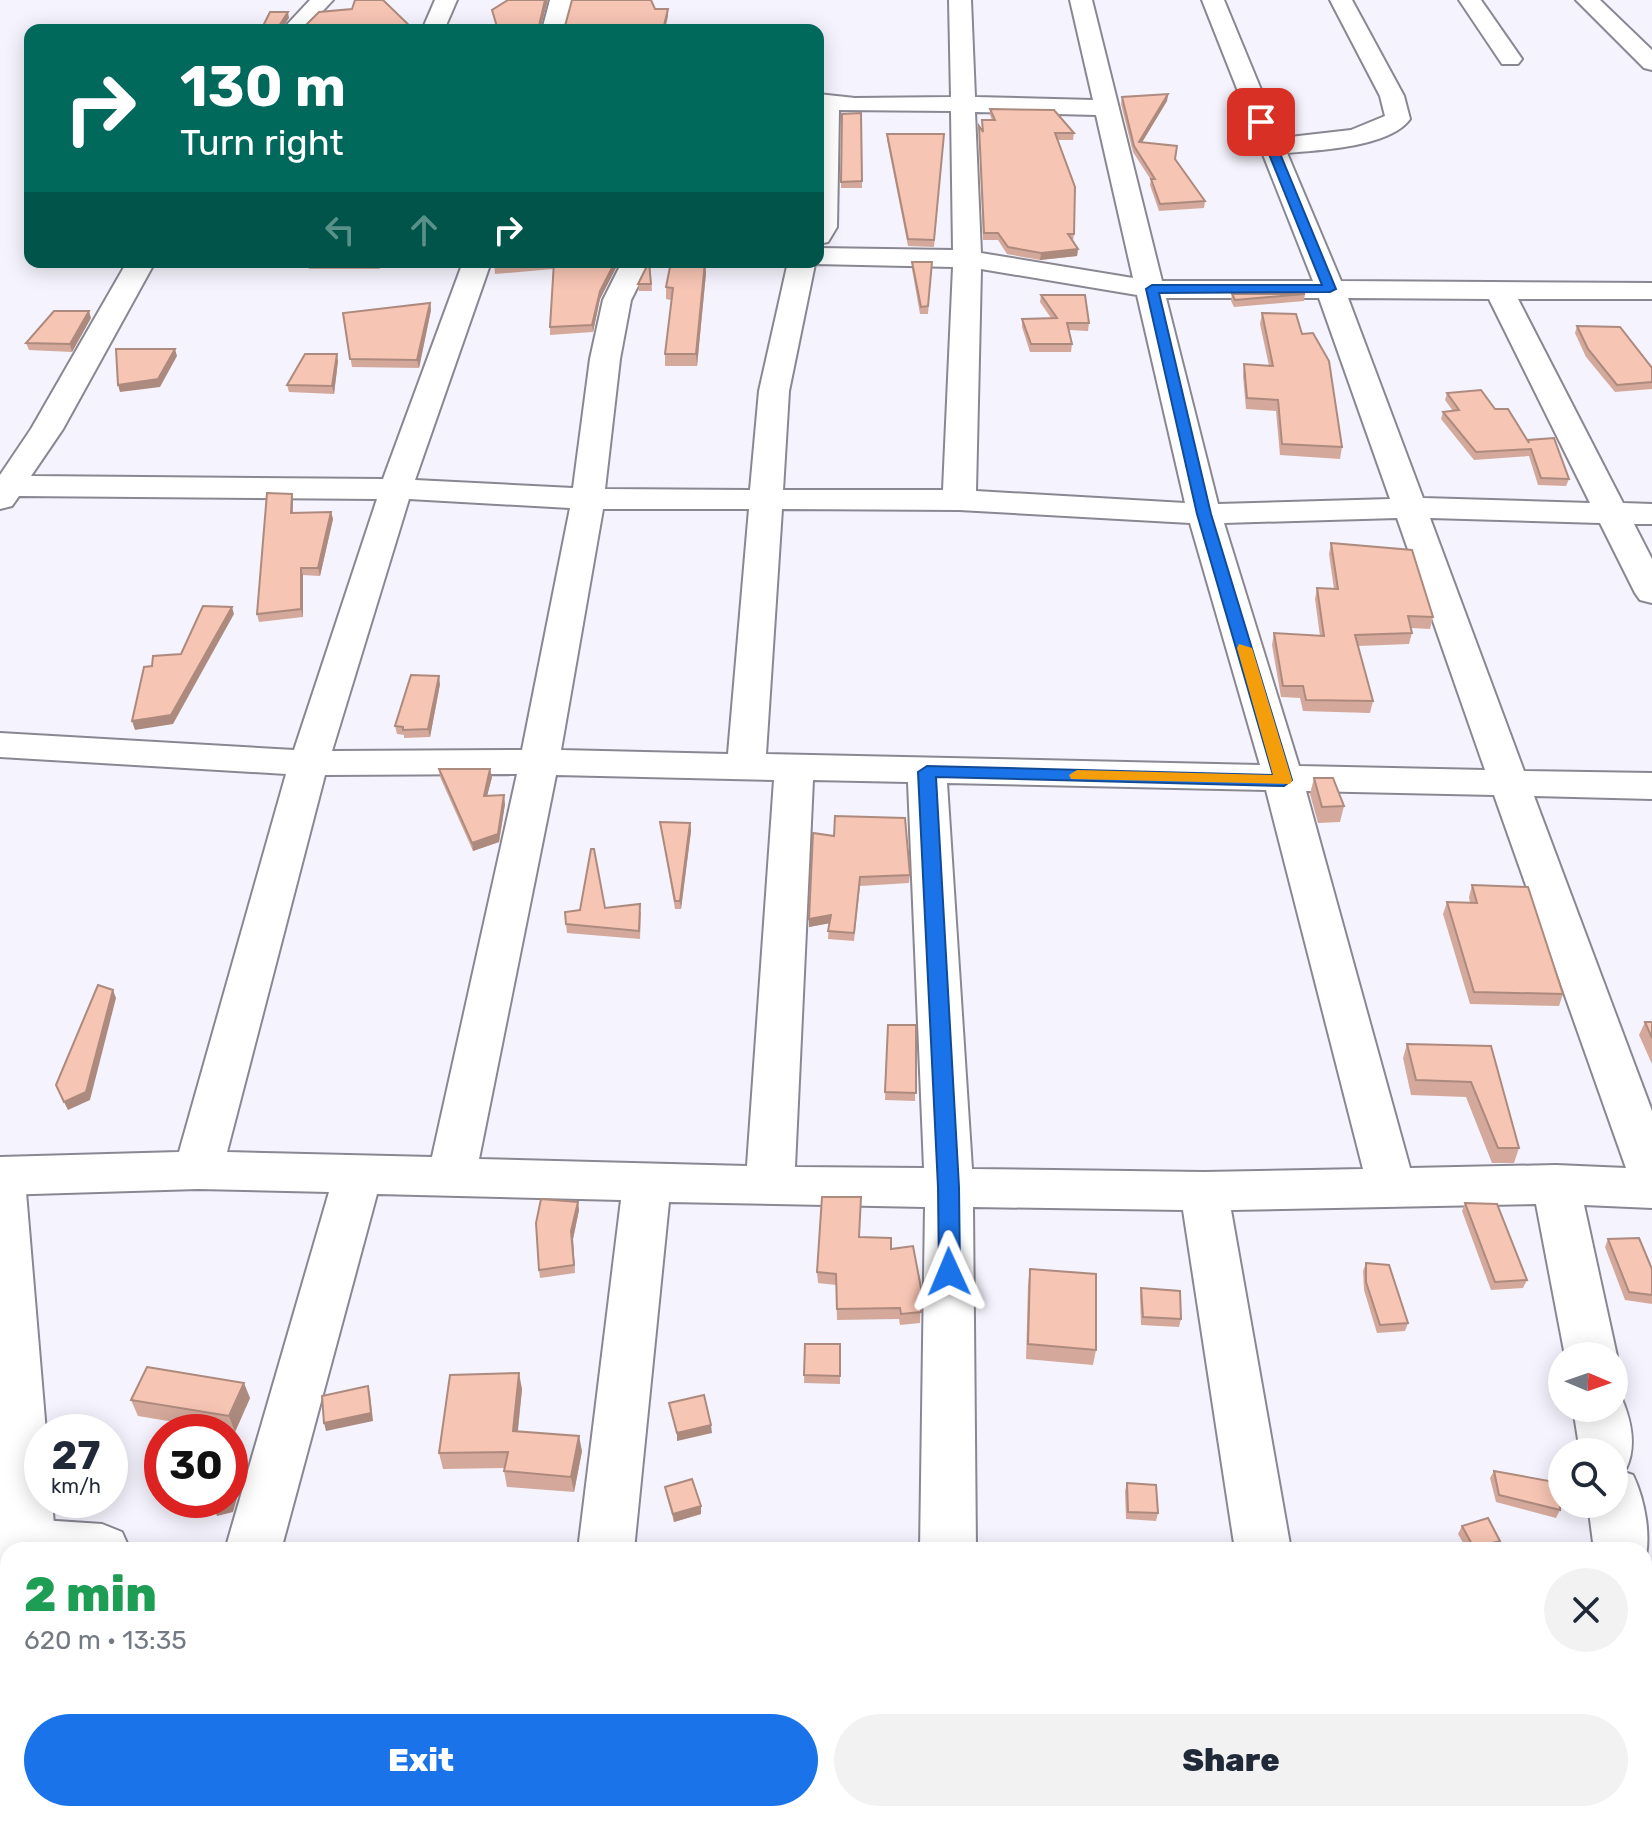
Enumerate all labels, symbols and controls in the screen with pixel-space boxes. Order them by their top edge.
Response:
text: 130 m [180,54,346,120]
icon: right [48,56,152,160]
pin [1227,88,1295,156]
icon: arrive [1239,100,1283,144]
text: Turn right [180,121,344,164]
icon: left [318,208,362,252]
icon: ahead [402,208,446,252]
icon: right [486,208,530,252]
position arrow [907,1230,991,1314]
north arrow [1548,1342,1628,1422]
map controls [1548,1342,1628,1518]
speed limit sign: 30 [144,1414,248,1518]
text: 27 [52,1432,100,1479]
button: search [1548,1438,1628,1518]
text: km/h [51,1474,101,1498]
text: 2 min [24,1566,157,1623]
button: close [1544,1568,1628,1652]
text: 620 m · 13:35 [24,1625,187,1656]
button: Exit [24,1714,818,1806]
button: Share [834,1714,1628,1806]

